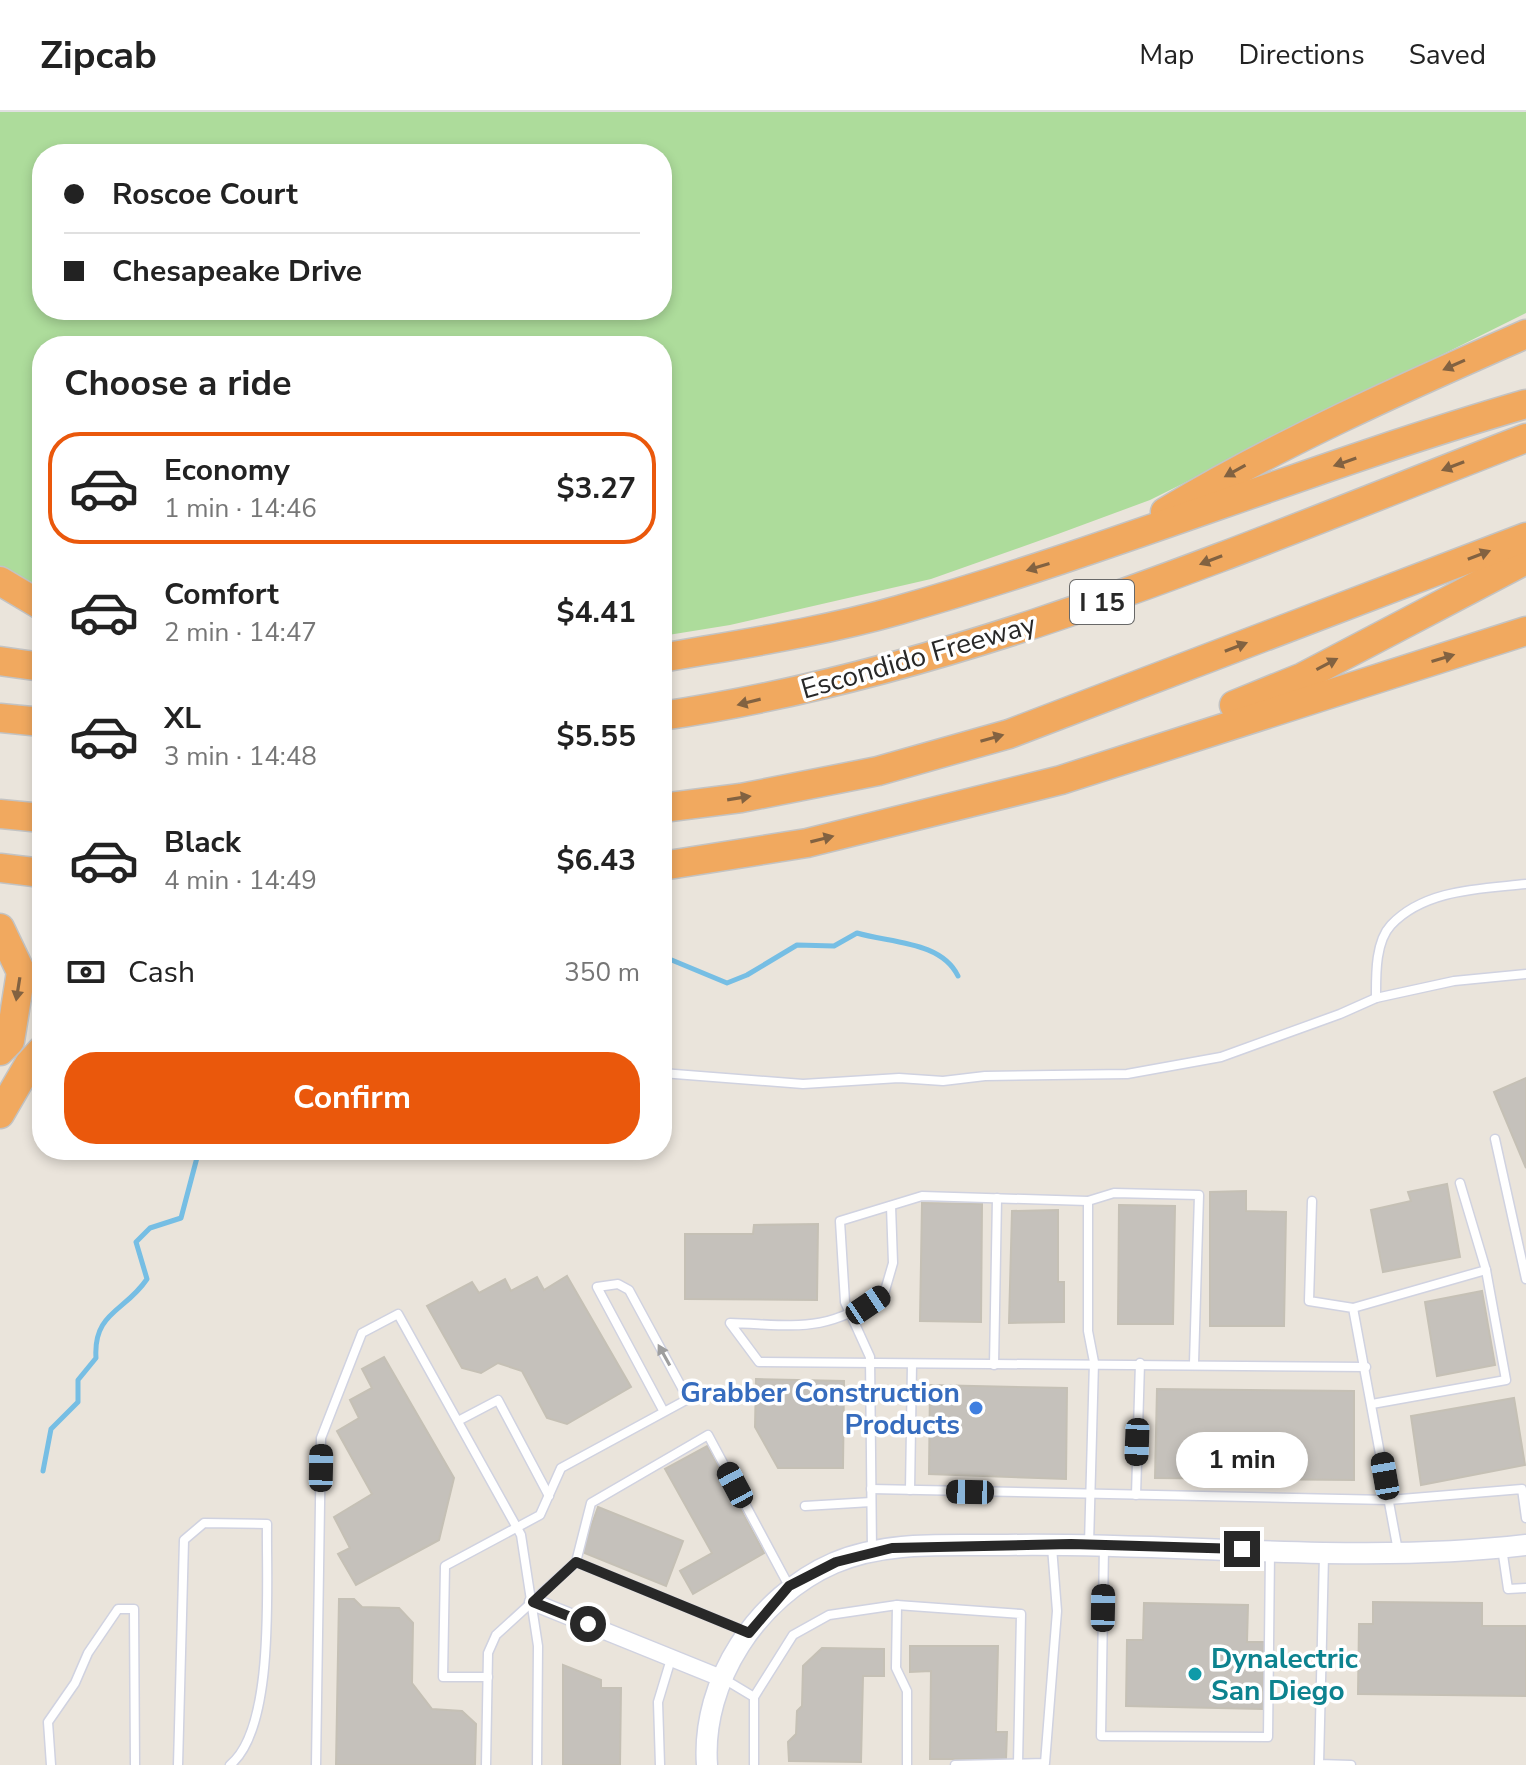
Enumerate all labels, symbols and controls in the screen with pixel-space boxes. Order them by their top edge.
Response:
text: Zipcab [40,30,157,81]
text: Map [1139,36,1194,74]
text: Directions [1238,36,1365,74]
text: Saved [1409,36,1486,74]
text: Roscoe Court [112,174,298,215]
text: Chesapeake Drive [112,251,362,292]
text: Choose a ride [64,359,292,408]
one-way arrow [1443,359,1466,372]
text: Economy [164,450,290,491]
icon: car [68,452,140,524]
one-way arrow [1333,457,1357,469]
one-way arrow [1441,460,1465,473]
one-way arrow [1224,464,1246,478]
text: $3.27 [557,468,636,509]
text: 1 min · 14:46 [164,491,317,526]
one-way arrow [1467,548,1491,561]
one-way arrow [1199,554,1223,567]
one-way arrow [1026,561,1050,574]
text: Comfort [164,574,279,615]
icon: car [68,576,140,648]
road number: I 15 [1070,580,1134,624]
text: $4.41 [557,592,636,633]
street label: Escondido Freeway [796,605,1041,709]
text: 2 min · 14:47 [164,615,317,650]
one-way arrow [1224,640,1248,653]
one-way arrow [1432,651,1456,664]
one-way arrow [1315,658,1338,671]
one-way arrow [736,696,761,709]
text: XL [164,698,201,739]
icon: car [68,700,140,772]
text: $5.55 [557,716,636,757]
one-way arrow [980,732,1005,744]
text: 3 min · 14:48 [164,739,317,774]
one-way arrow [727,791,752,803]
text: Black [164,822,241,863]
icon: car [68,824,140,896]
one-way arrow [809,833,834,845]
text: $6.43 [557,840,636,881]
text: 4 min · 14:49 [164,863,317,898]
icon: cash [64,950,108,994]
text: Cash [128,952,195,993]
text: 350 m [564,955,640,990]
one-way arrow [12,977,24,1002]
button: Confirm [64,1052,640,1144]
car [841,1282,895,1328]
one-way arrow [657,1343,671,1366]
place label: Grabber Construction Products [680,1374,960,1444]
marker: Grabber Construction Products [967,1399,985,1417]
car [1124,1418,1150,1466]
callout: 1 min [1176,1433,1308,1489]
text: 1 min [1208,1442,1276,1477]
car [309,1444,333,1492]
car [1369,1450,1401,1502]
car [713,1458,757,1512]
car [946,1480,994,1504]
route end [1224,1531,1260,1567]
car [1091,1584,1115,1632]
route start [570,1606,606,1642]
place label: Dynalectric San Diego [1211,1640,1358,1710]
marker: Dynalectric San Diego [1186,1665,1204,1683]

